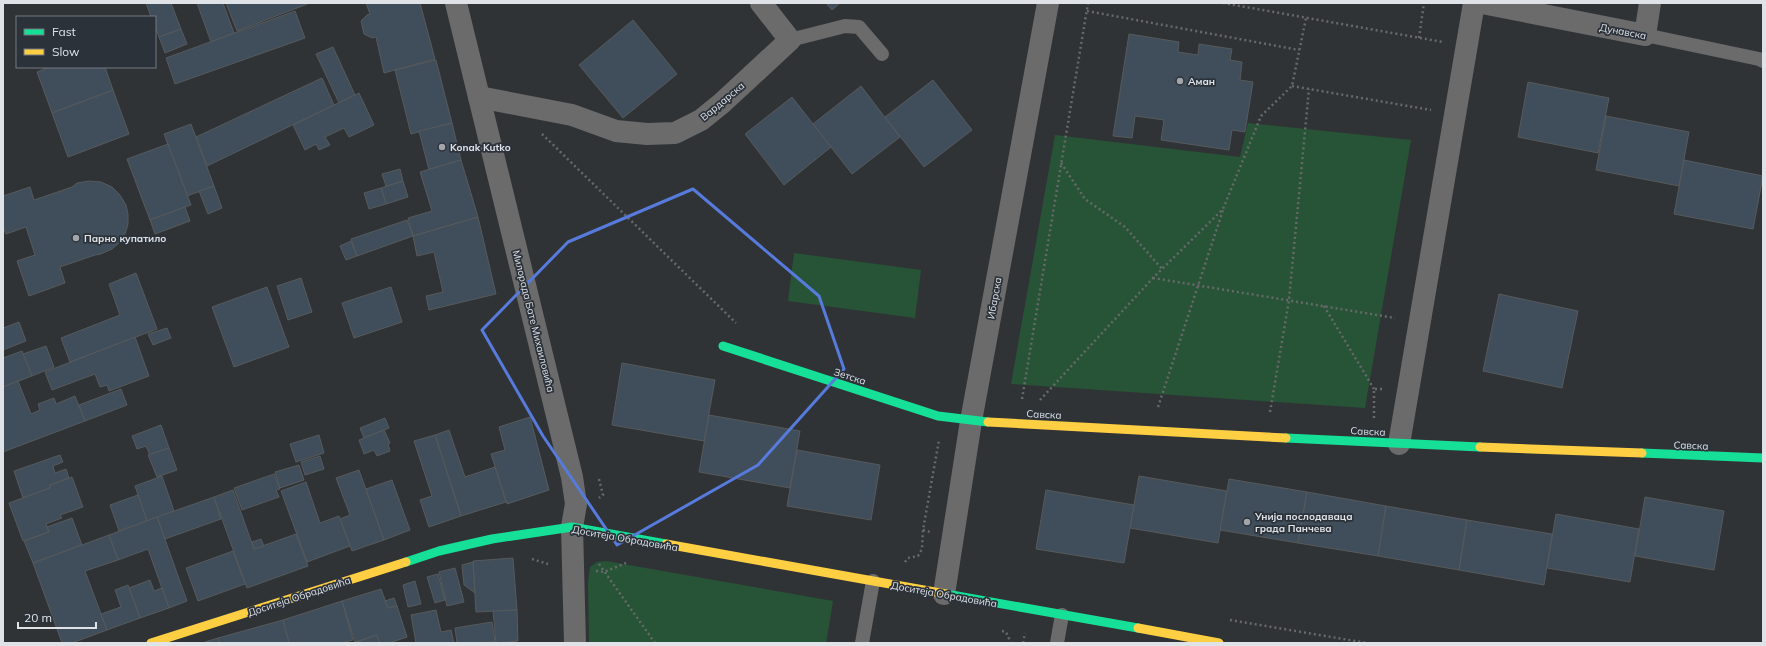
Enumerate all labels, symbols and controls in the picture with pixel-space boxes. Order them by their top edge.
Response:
legend [16,16,156,68]
street label: Дунавска [1598,21,1647,42]
text: Fast [52,24,76,39]
text: Slow [52,44,80,59]
place label: Аман [1188,75,1215,88]
marker: Аман [1175,76,1185,86]
street label: Вардарска [698,79,747,124]
place label: Konak Kutko [450,141,511,154]
marker: Konak Kutko [437,142,447,152]
place label: Парно купатило [84,232,166,245]
marker: Парно купатило [71,233,81,243]
street label: Милорада Бате Михаиловића [510,249,557,394]
street label: Ибарска [984,276,1005,320]
street label: Зетска [832,365,868,388]
street label: Савска [1026,407,1062,422]
street label: Савска [1350,424,1386,439]
street label: Савска [1673,438,1709,453]
place label: Унија послодаваца града Панчева [1254,510,1352,535]
marker: Унија послодаваца града Панчева [1242,517,1252,527]
street label: Доситеја Обрадовића [571,523,679,554]
street label: Доситеја Обрадовића [246,574,352,619]
street label: Доситеја Обрадовића [890,579,998,610]
scale bar [18,604,96,630]
text: 20 m [24,610,52,625]

